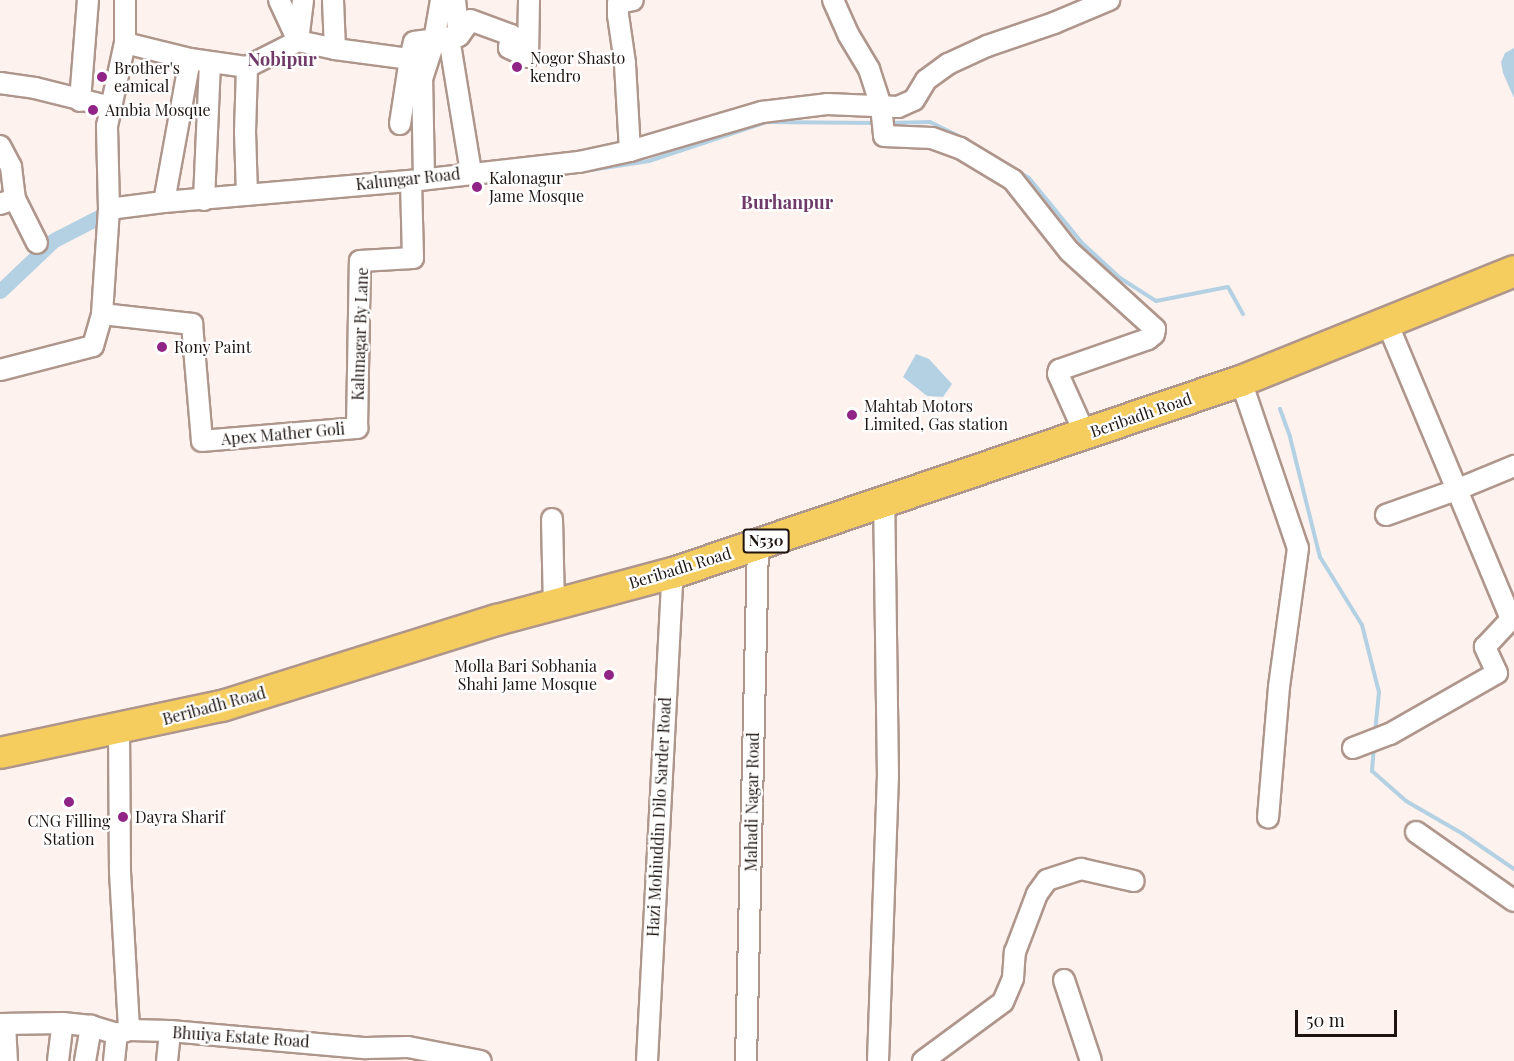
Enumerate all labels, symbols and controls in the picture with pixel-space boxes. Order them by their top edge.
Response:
district label: Nobipur [247,48,317,70]
place label: Nogor Shasto kendro [530,48,626,86]
place label: Brother's eamical [114,58,180,96]
marker: Nogor Shasto kendro [508,58,526,76]
marker: Brother's eamical [95,70,109,84]
place label: Ambia Mosque [105,100,211,120]
marker: Ambia Mosque [86,103,100,117]
street label: Kalungar Road [355,164,461,194]
place label: Kalonagur Jame Mosque [489,168,584,206]
marker: Kalonagur Jame Mosque [470,180,484,194]
district label: Burhanpur [741,191,833,213]
street label: Kalunagar By Lane [348,267,372,401]
place label: Rony Paint [174,337,252,357]
marker: Rony Paint [155,340,169,354]
street label: Beribadh Road [1088,389,1194,441]
place label: Mahtab Motors Limited, Gas station [864,396,1008,434]
marker: Mahtab Motors Limited, Gas station [845,408,859,422]
street label: Apex Mather Goli [220,419,346,449]
road number: N530 [742,529,790,553]
street label: Beribadh Road [627,543,733,593]
place label: Molla Bari Sobhania Shahi Jame Mosque [454,656,597,694]
marker: Molla Bari Sobhania Shahi Jame Mosque [602,668,616,682]
street label: Beribadh Road [160,683,268,729]
street label: Hazi Mohiuddin Dilo Sarder Road [643,696,675,938]
street label: Mahadi Nagar Road [741,732,763,872]
marker: CNG Filling Station [62,795,76,809]
place label: Dayra Sharif [135,807,225,827]
marker: Dayra Sharif [116,810,130,824]
place label: CNG Filling Station [28,811,110,849]
scale bar [1298,998,1400,1036]
text: 50 m [1306,1008,1345,1032]
street label: Bhuiya Estate Road [172,1023,310,1051]

